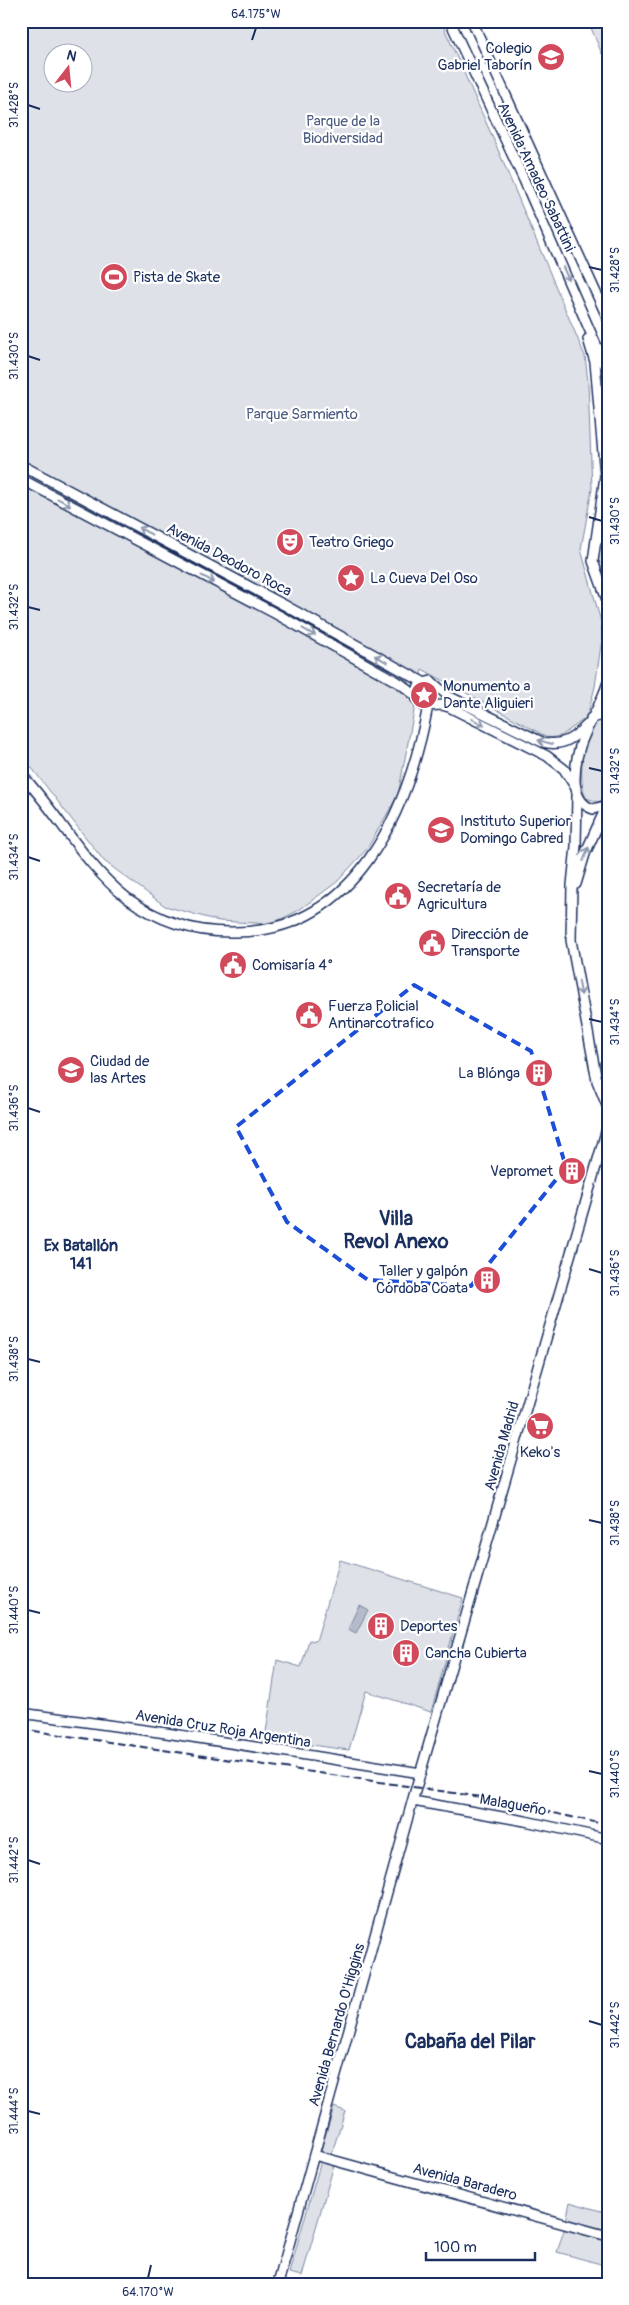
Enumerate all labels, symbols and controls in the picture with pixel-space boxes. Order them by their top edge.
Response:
text: 64.175°W [231,7,281,22]
place label: Colegio Gabriel Taborín [438,39,532,75]
north arrow [42,42,92,92]
school or university icon: Colegio Gabriel Taborín [536,42,566,72]
text: N [65,47,78,65]
text: 31.428°S [7,82,22,128]
street label: Avenida Amadeo Sabattini [493,99,579,255]
park label: Parque de la Biodiversidad [303,112,383,148]
text: 31.428°S [608,247,623,293]
sports icon: Pista de Skate [99,262,129,292]
one-way arrow [561,266,571,281]
place label: Pista de Skate [133,268,221,287]
text: 31.430°S [7,332,22,380]
park label: Parque Sarmiento [246,405,358,424]
text: 31.430°S [608,497,623,545]
one-way arrow [56,498,71,507]
street label: Avenida Deodoro Roca [163,519,295,601]
one-way arrow [138,526,153,536]
theatre icon: Teatro Griego [275,527,305,557]
place label: Teatro Griego [309,533,394,552]
place icon: La Cueva Del Oso [336,563,366,593]
place label: La Cueva Del Oso [370,569,478,588]
one-way arrow [200,574,215,584]
text: 31.432°S [7,584,22,630]
one-way arrow [301,628,316,637]
one-way arrow [374,653,388,663]
place label: Monumento a Dante Aliguieri [443,677,533,713]
place icon: Monumento a Dante Aliguieri [409,680,439,710]
one-way arrow [471,717,486,727]
one-way arrow [538,737,554,747]
text: 31.432°S [608,748,623,794]
place label: Instituto Superior Domingo Cabred [460,812,572,848]
school or university icon: Instituto Superior Domingo Cabred [426,815,456,845]
text: 31.434°S [7,834,22,880]
one-way arrow [581,847,591,862]
place label: Secretaría de Agricultura [417,878,502,914]
public building icon: Secretaría de Agricultura [383,881,413,911]
place label: Dirección de Transporte [451,925,529,961]
public building icon: Dirección de Transporte [417,928,447,958]
public building icon: Comisaría 4° [218,950,248,980]
place label: Comisaría 4° [252,956,334,975]
one-way arrow [575,979,585,995]
place label: Fuerza Policial Antinarcotrafico [328,997,434,1033]
text: 31.434°S [608,999,623,1045]
public building icon: Fuerza Policial Antinarcotrafico [294,1000,324,1030]
place label: Ciudad de las Artes [90,1052,150,1088]
school or university icon: Ciudad de las Artes [56,1055,86,1085]
building icon: La Blónga [524,1058,554,1088]
place label: La Blónga [458,1064,520,1083]
text: 31.436°S [7,1085,22,1131]
building icon: Vepromet [557,1156,587,1186]
place label: Vepromet [490,1162,554,1181]
district label: Villa Revol Anexo [343,1206,449,1254]
district label: Ex Batallón 141 [44,1236,118,1274]
text: 31.436°S [608,1250,623,1296]
place label: Taller y galpón Córdoba Coata [376,1262,468,1298]
building icon: Taller y galpón Córdoba Coata [472,1265,502,1295]
text: 31.438°S [7,1336,22,1382]
street label: Avenida Madrid [480,1399,524,1493]
supermarket icon: Keko's [525,1411,555,1441]
place label: Keko's [520,1443,561,1462]
text: 31.438°S [608,1500,623,1546]
text: 31.440°S [7,1586,22,1634]
building icon: Deportes [366,1611,396,1641]
place label: Deportes [400,1617,458,1636]
building icon: Cancha Cubierta [391,1638,421,1668]
place label: Cancha Cubierta [425,1644,527,1663]
street label: Avenida Cruz Roja Argentina [134,1706,312,1752]
text: 31.440°S [608,1750,623,1798]
street label: Malagueño [478,1790,548,1820]
text: 31.442°S [7,1837,22,1883]
street label: Avenida Bernardo O'Higgins [305,1941,369,2109]
text: 31.442°S [608,2002,623,2048]
district label: Cabaña del Pilar [405,2029,536,2054]
text: 31.444°S [7,2087,22,2135]
street label: Avenida Baradero [411,2159,519,2205]
scale bar [426,2230,535,2262]
text: 100 m [434,2238,477,2257]
text: 64.170°W [122,2285,174,2300]

